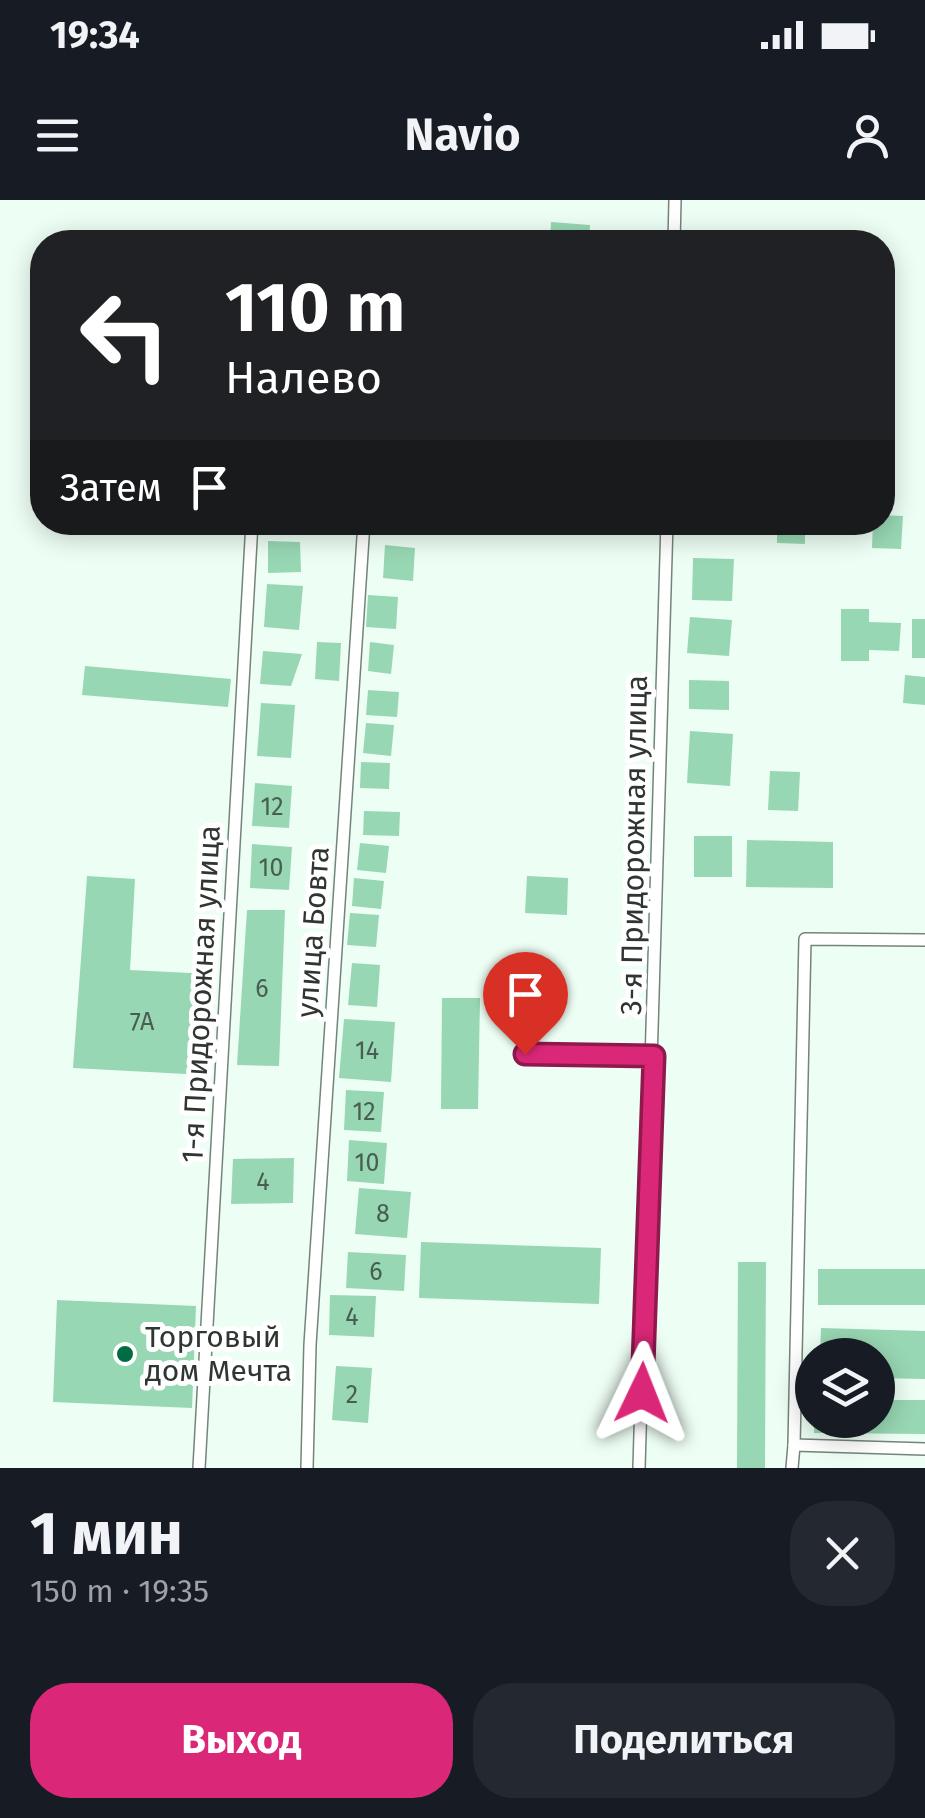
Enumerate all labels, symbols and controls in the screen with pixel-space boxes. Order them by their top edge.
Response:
text: 19:34 [50,12,140,58]
icon: menu [30,108,85,163]
text: Navio [405,108,520,162]
icon: person [840,108,895,163]
text: 110 m [225,266,405,350]
icon: left [60,270,190,400]
text: Налево [225,351,382,405]
icon: arrive [182,460,237,515]
text: Затем [60,465,162,511]
street label: 3-я Придорожная улица [613,675,655,1015]
house number: 12 [260,792,284,822]
street label: 1-я Придорожная улица [174,824,228,1164]
street label: улица Бовта [289,845,337,1019]
house number: 10 [259,853,283,883]
pin [483,952,568,1055]
icon: arrive [498,967,553,1022]
house number: 6 [255,974,269,1004]
house number: 7А [130,1007,155,1037]
house number: 14 [355,1036,379,1066]
house number: 12 [352,1097,376,1127]
house number: 10 [355,1148,379,1178]
house number: 4 [256,1167,270,1197]
house number: 8 [376,1199,390,1229]
house number: 6 [369,1257,383,1287]
house number: 4 [345,1302,359,1332]
place label: Торговый дом Мечта [145,1319,292,1389]
map controls [795,1338,895,1438]
button: layers [795,1338,895,1438]
position arrow [590,1341,694,1445]
marker: Торговый дом Мечта [114,1343,136,1365]
house number: 2 [346,1380,358,1410]
text: 1 мин [30,1498,183,1570]
button: close [790,1501,895,1606]
text: 150 m · 19:35 [30,1572,209,1610]
button: Выход [30,1683,453,1798]
button: Поделиться [473,1683,895,1798]

